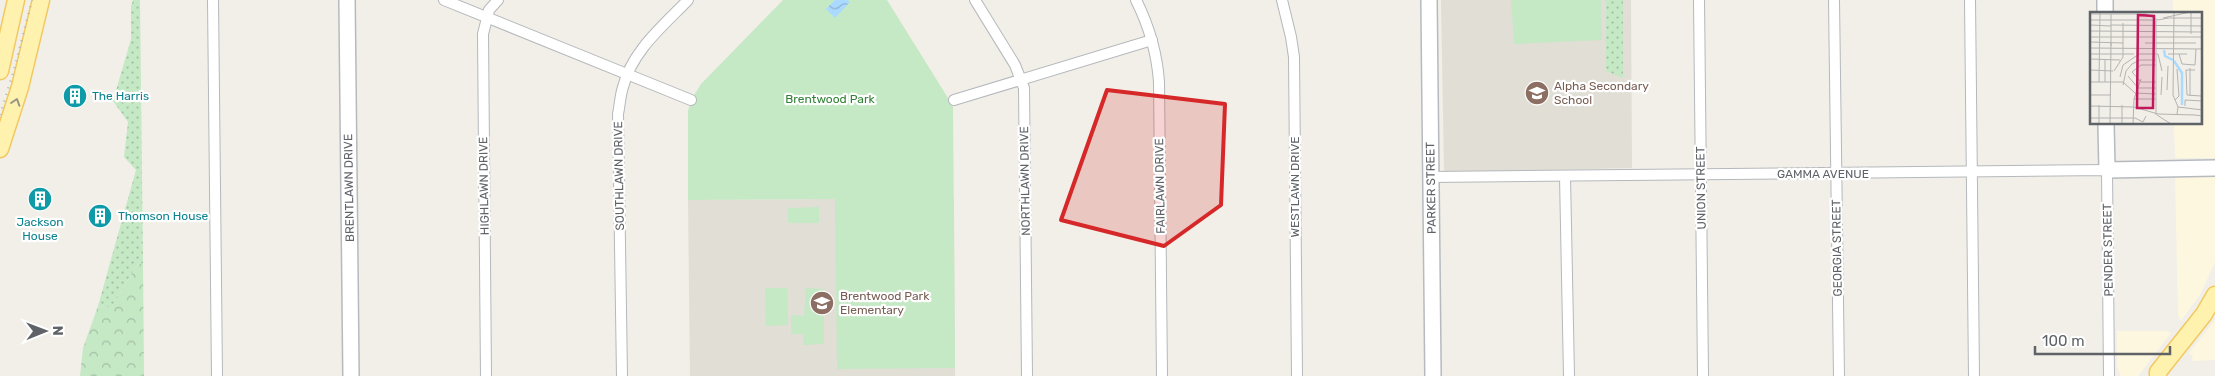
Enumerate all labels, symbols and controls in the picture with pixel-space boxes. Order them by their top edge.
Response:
inset map [2090,12,2202,125]
place label: Alpha Secondary School [1554,79,1649,107]
school or university icon: Alpha Secondary School [1524,80,1550,106]
building icon: The Harris [62,83,88,109]
place label: The Harris [92,89,149,103]
park label: Brentwood Park [785,92,875,106]
one-way arrow [10,99,20,107]
street label: SOUTHLAWN DRIVE [611,121,627,231]
street label: NORTHLAWN DRIVE [1017,126,1033,236]
street label: BRENTLAWN DRIVE [341,134,357,242]
street label: WESTLAWN DRIVE [1288,136,1302,238]
street label: HIGHLAWN DRIVE [476,137,492,235]
street label: FAIRLAWN DRIVE [1152,138,1168,234]
street label: PARKER STREET [1423,142,1439,234]
street label: UNION STREET [1693,146,1709,230]
street label: GAMMA AVENUE [1777,167,1869,181]
building icon: Jackson House [27,186,53,212]
street label: GEORGIA STREET [1829,199,1845,297]
building icon: Thomson House [87,203,113,229]
street label: PENDER STREET [2100,203,2116,297]
place label: Thomson House [118,209,209,223]
place label: Jackson House [16,215,64,243]
place label: Brentwood Park Elementary [840,289,930,317]
school or university icon: Brentwood Park Elementary [809,290,835,316]
north arrow [20,306,70,356]
scale bar [2035,324,2170,356]
text: N [49,326,66,336]
text: 100 m [2042,332,2084,350]

